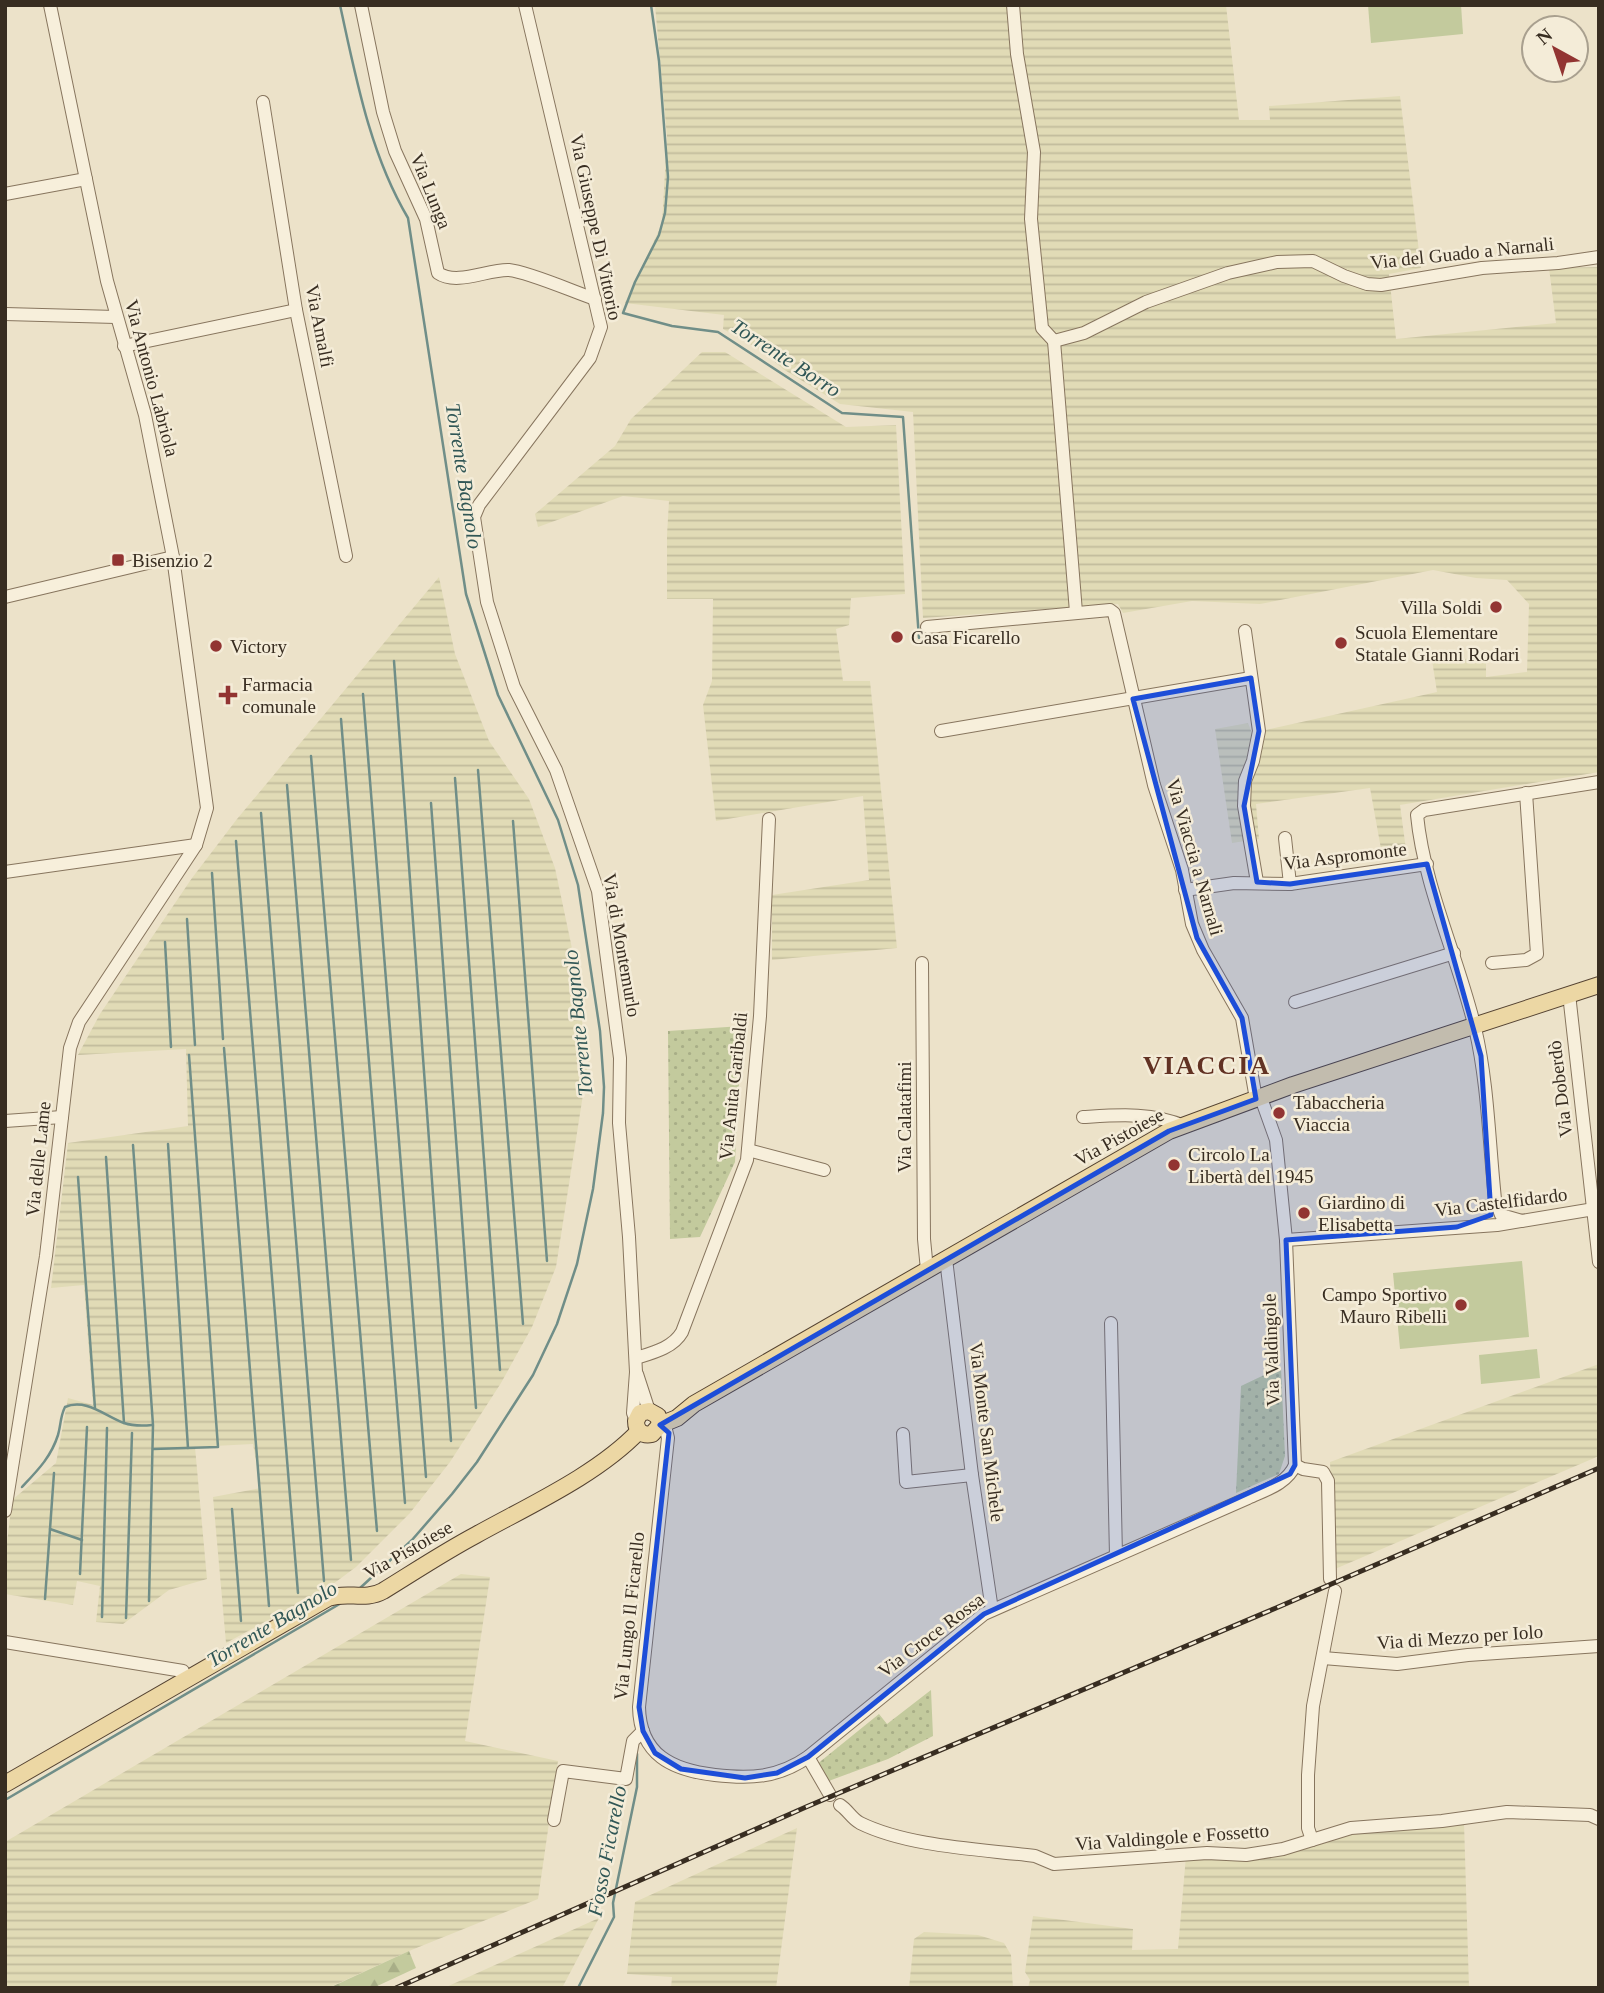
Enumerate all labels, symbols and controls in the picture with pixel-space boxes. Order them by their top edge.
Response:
north arrow [1520,14,1590,84]
text: N [1532,24,1557,49]
street label: Via Giuseppe Di Vittorio [566,132,626,322]
street label: Via Lunga [406,150,456,232]
street label: Via del Guado a Narnali [1369,233,1555,273]
street label: Via Amalfi [302,283,338,369]
street label: Via Antonio Labriola [121,297,183,459]
water label: Torrente Borro [727,314,845,402]
water label: Torrente Bagnolo [441,401,487,551]
place label: Bisenzio 2 [132,550,213,571]
marker: Bisenzio 2 [110,552,126,568]
place label: Villa Soldi [1400,597,1482,618]
marker: Villa Soldi [1488,599,1504,615]
place label: Scuola Elementare Statale Gianni Rodari [1355,622,1520,665]
place label: Casa Ficarello [911,627,1020,648]
marker: Casa Ficarello [889,629,905,645]
marker: Scuola Elementare Statale Gianni Rodari [1333,635,1349,651]
place label: Victory [230,636,287,657]
marker: Victory [208,638,224,654]
place label: Farmacia comunale [242,674,316,717]
marker: Farmacia comunale [220,687,236,703]
street label: Via Viaccia a Narnali [1163,776,1227,938]
street label: Via Aspromonte [1282,838,1408,874]
street label: Via di Montemurlo [599,872,645,1018]
water label: Torrente Bagnolo [558,949,598,1097]
street label: Via Anita Garibaldi [715,1011,751,1161]
street label: Via Doberdò [1544,1039,1576,1139]
district label: VIACCIA [1143,1051,1271,1080]
street label: Via Calatafimi [894,1061,915,1173]
place label: Tabaccheria Viaccia [1293,1092,1385,1135]
street label: Via delle Lame [21,1100,55,1218]
street label: Via Pistoiese [1071,1104,1167,1170]
marker: Tabaccheria Viaccia [1271,1105,1287,1121]
place label: Circolo La Libertà del 1945 [1188,1144,1314,1187]
marker: Circolo La Libertà del 1945 [1166,1157,1182,1173]
street label: Via Castelfidardo [1434,1183,1568,1221]
place label: Giardino di Elisabetta [1318,1192,1405,1235]
marker: Giardino di Elisabetta [1296,1205,1312,1221]
place label: Campo Sportivo Mauro Ribelli [1322,1284,1447,1327]
street label: Via Valdingole [1259,1293,1283,1407]
marker: Campo Sportivo Mauro Ribelli [1453,1297,1469,1313]
street label: Via Monte San Michele [966,1341,1008,1523]
street label: Via Pistoiese [360,1516,456,1584]
street label: Via Lungo Il Ficarello [610,1531,648,1701]
water label: Torrente Bagnolo [203,1576,341,1672]
street label: Via Croce Rossa [874,1588,988,1681]
street label: Via di Mezzo per Iolo [1376,1621,1544,1653]
water label: Fosso Ficarello [582,1784,631,1919]
street label: Via Valdingole e Fossetto [1074,1820,1270,1854]

